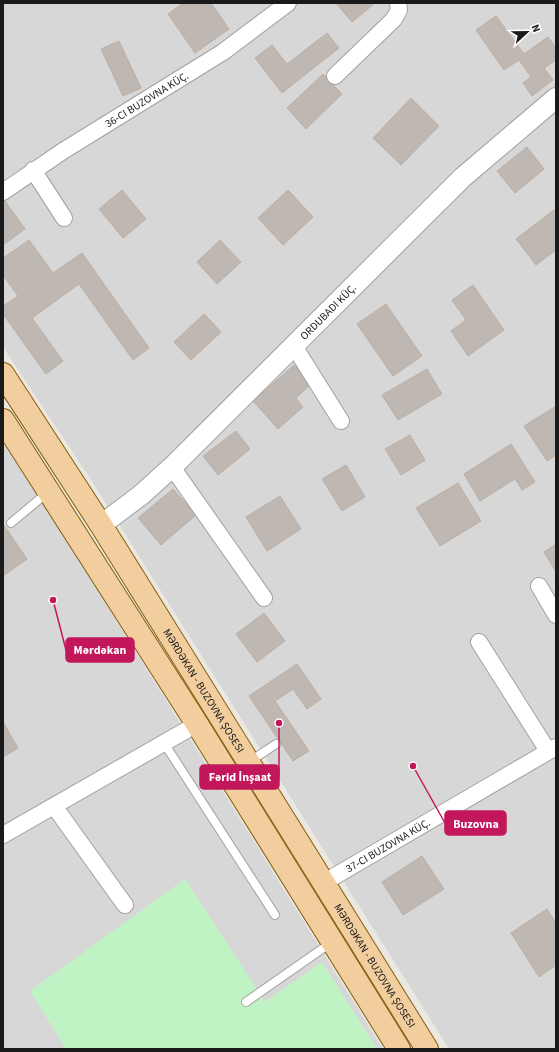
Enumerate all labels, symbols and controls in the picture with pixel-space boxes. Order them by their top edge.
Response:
north arrow [507,12,547,52]
text: N [527,22,544,35]
street label: 36-CI BUZOVNA KÜÇ. [102,68,192,131]
street label: ORDUBADI KÜÇ. [297,280,360,343]
street label: MƏRDƏKAN - BUZOVNA ŞOSESI [159,626,248,756]
callout: Mərdəkan [66,638,134,662]
text: Mərdəkan [74,642,127,659]
callout: Fərid İnşaat [200,765,279,789]
text: Fərid İnşaat [209,769,272,786]
callout: Buzovna [445,811,506,835]
street label: 37-CI BUZOVNA KÜÇ. [343,815,433,876]
text: Buzovna [453,816,499,833]
street label: MƏRDƏKAN - BUZOVNA ŞOSESI [330,901,419,1031]

